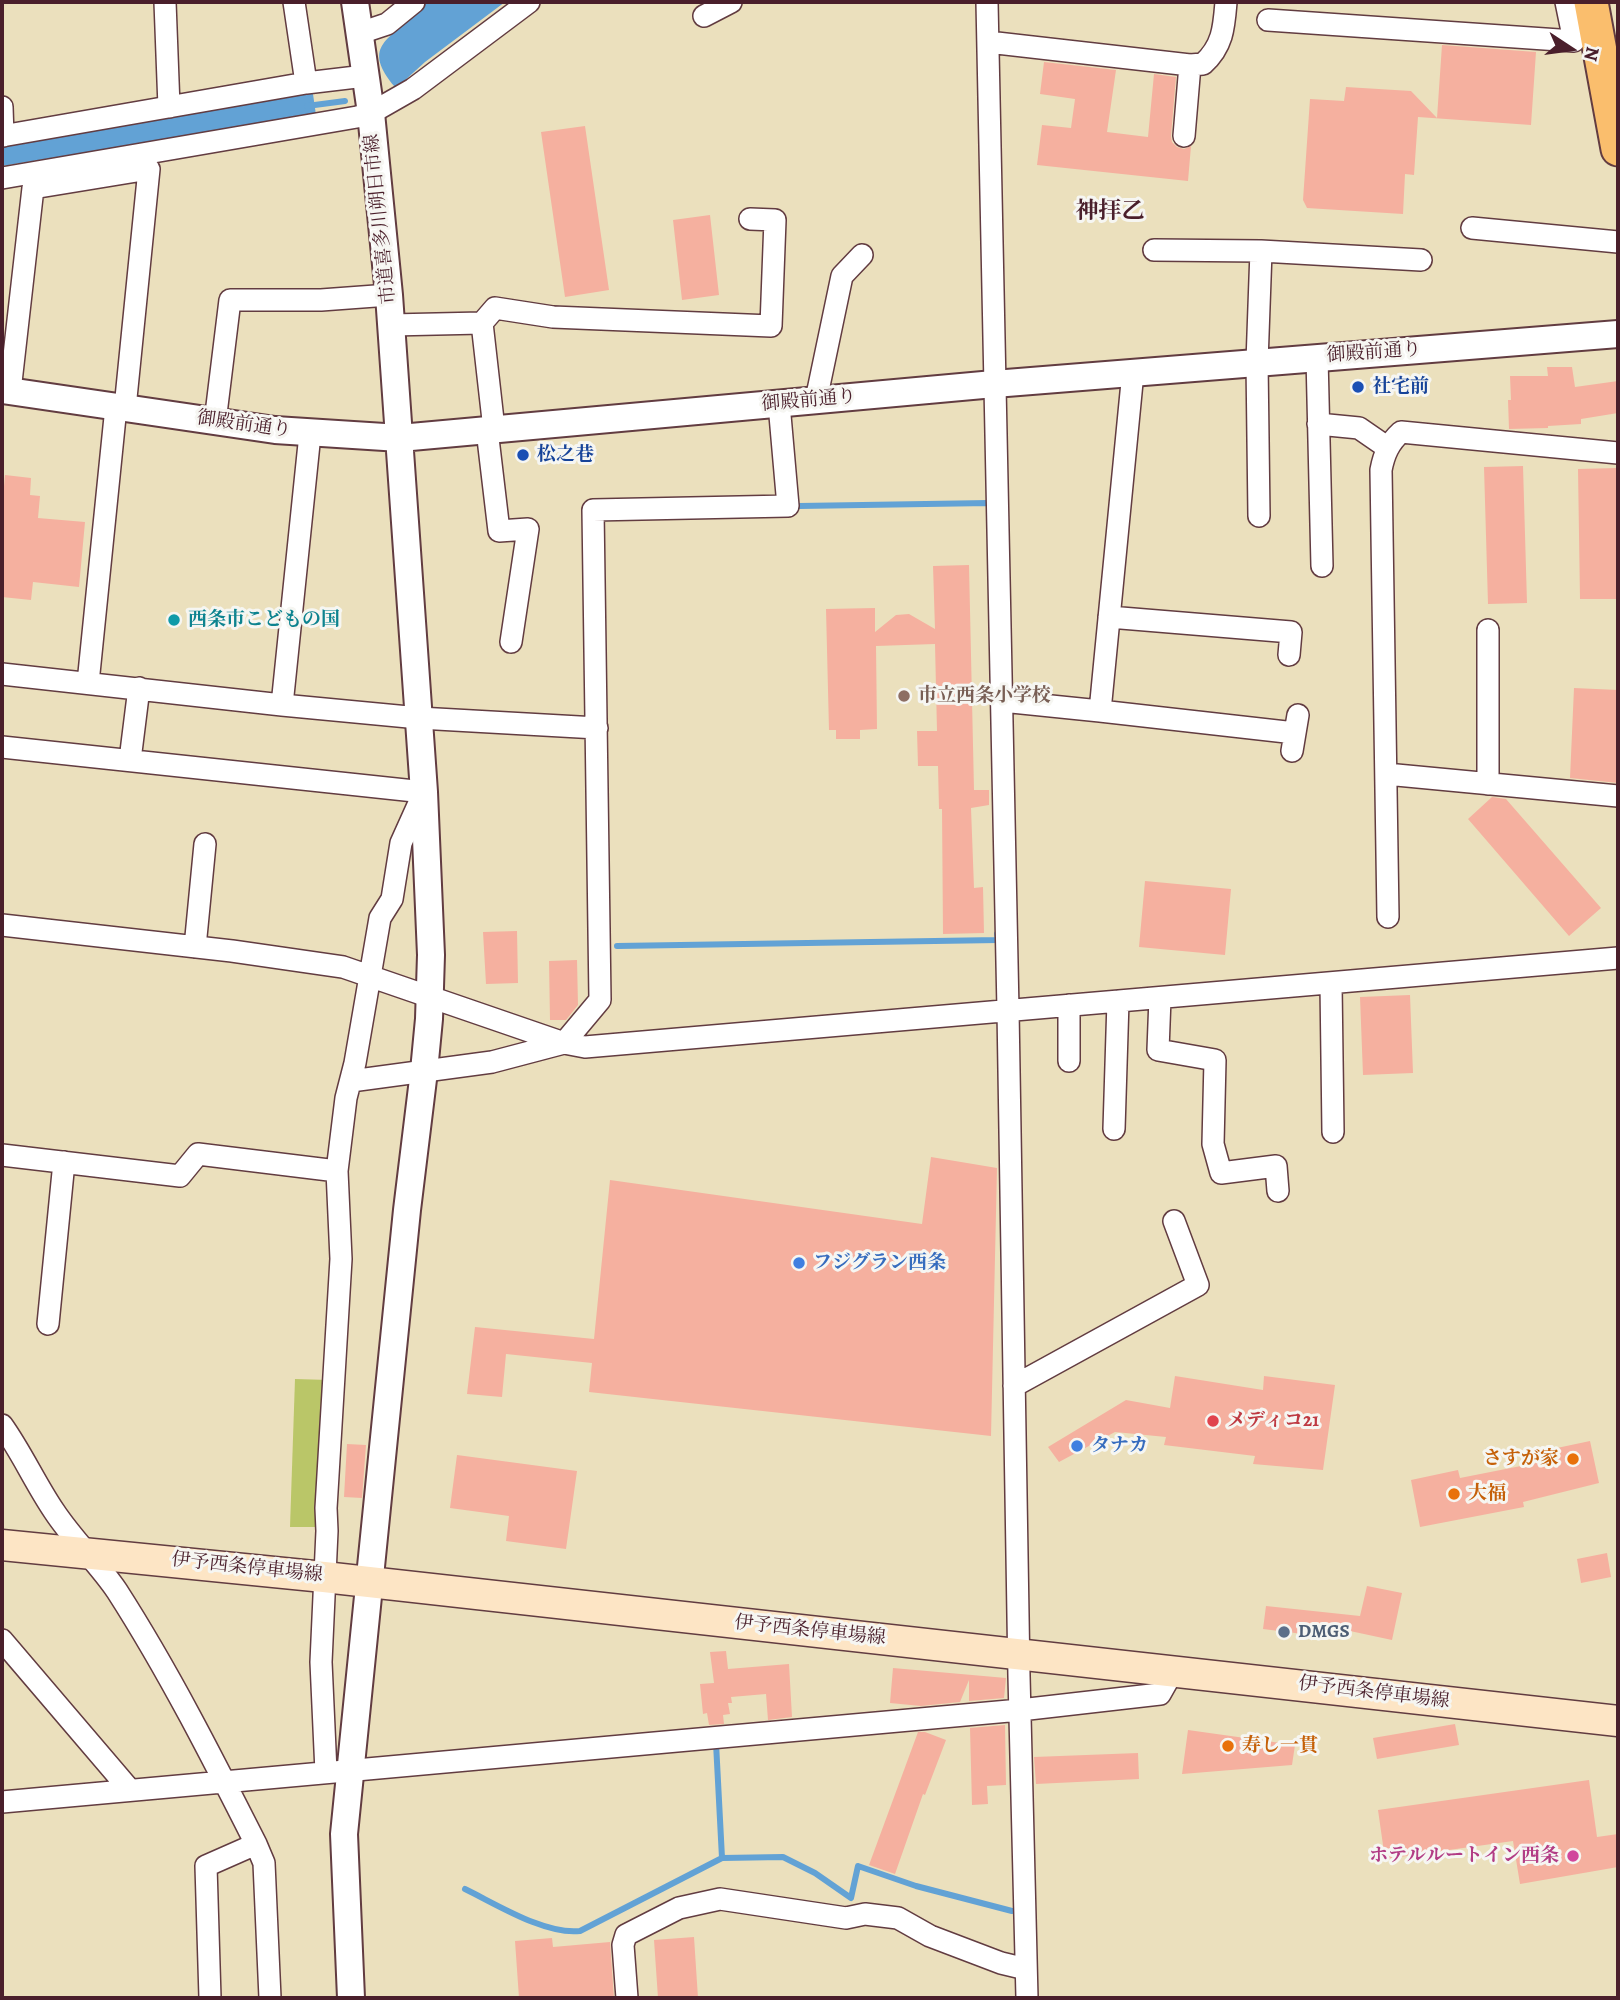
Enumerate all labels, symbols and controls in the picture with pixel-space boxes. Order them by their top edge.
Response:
north arrow [1536,14,1606,84]
text: N [1577,44,1606,63]
street label: 市道喜多川朔日市線 [361,133,401,305]
district label: 神拝乙 [1076,198,1144,226]
street label: 御殿前通り [1326,338,1422,368]
place label: 社宅前 [1372,376,1429,398]
marker: 社宅前 [1350,379,1366,395]
street label: 御殿前通り [761,386,857,416]
street label: 御殿前通り [195,407,293,443]
place label: 松之巷 [537,444,594,466]
marker: 松之巷 [515,447,531,463]
place label: 西条市こどもの国 [188,609,340,631]
marker: 西条市こどもの国 [166,612,182,628]
place label: 市立西条小学校 [918,685,1051,707]
marker: 市立西条小学校 [896,688,912,704]
place label: フジグラン西条 [813,1252,946,1274]
marker: フジグラン西条 [791,1255,807,1271]
place label: メディコ21 [1227,1410,1319,1432]
marker: メディコ21 [1205,1413,1221,1429]
place label: タナカ [1091,1435,1148,1457]
marker: タナカ [1069,1438,1085,1454]
place label: さすが家 [1483,1448,1559,1470]
marker: さすが家 [1565,1451,1581,1467]
place label: 大福 [1468,1483,1506,1505]
marker: 大福 [1446,1486,1462,1502]
street label: 伊予西条停車場線 [170,1549,324,1587]
street label: 伊予西条停車場線 [733,1612,887,1650]
place label: DMGS [1298,1621,1350,1643]
marker: DMGS [1276,1624,1292,1640]
street label: 伊予西条停車場線 [1297,1672,1451,1714]
place label: 寿し一貫 [1242,1735,1318,1757]
marker: 寿し一貫 [1220,1738,1236,1754]
place label: ホテルルートイン西条 [1369,1845,1559,1867]
marker: ホテルルートイン西条 [1565,1848,1581,1864]

